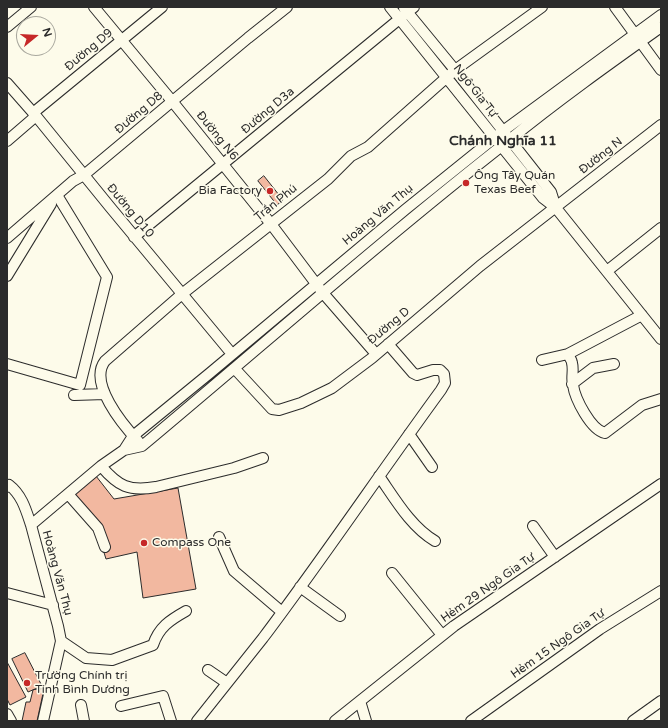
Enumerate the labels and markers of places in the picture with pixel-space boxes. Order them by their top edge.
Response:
place label: Ông Tây Quán Texas Beef [474,169,555,197]
marker: Ông Tây Quán Texas Beef [461,178,471,188]
place label: Bia Factory [199,184,262,198]
marker: Bia Factory [265,186,275,196]
place label: Compass One [152,536,231,550]
marker: Compass One [139,538,149,548]
place label: Trường Chính trị Tỉnh Bình Dương [35,669,130,697]
marker: Trường Chính trị Tỉnh Bình Dương [22,678,32,688]

